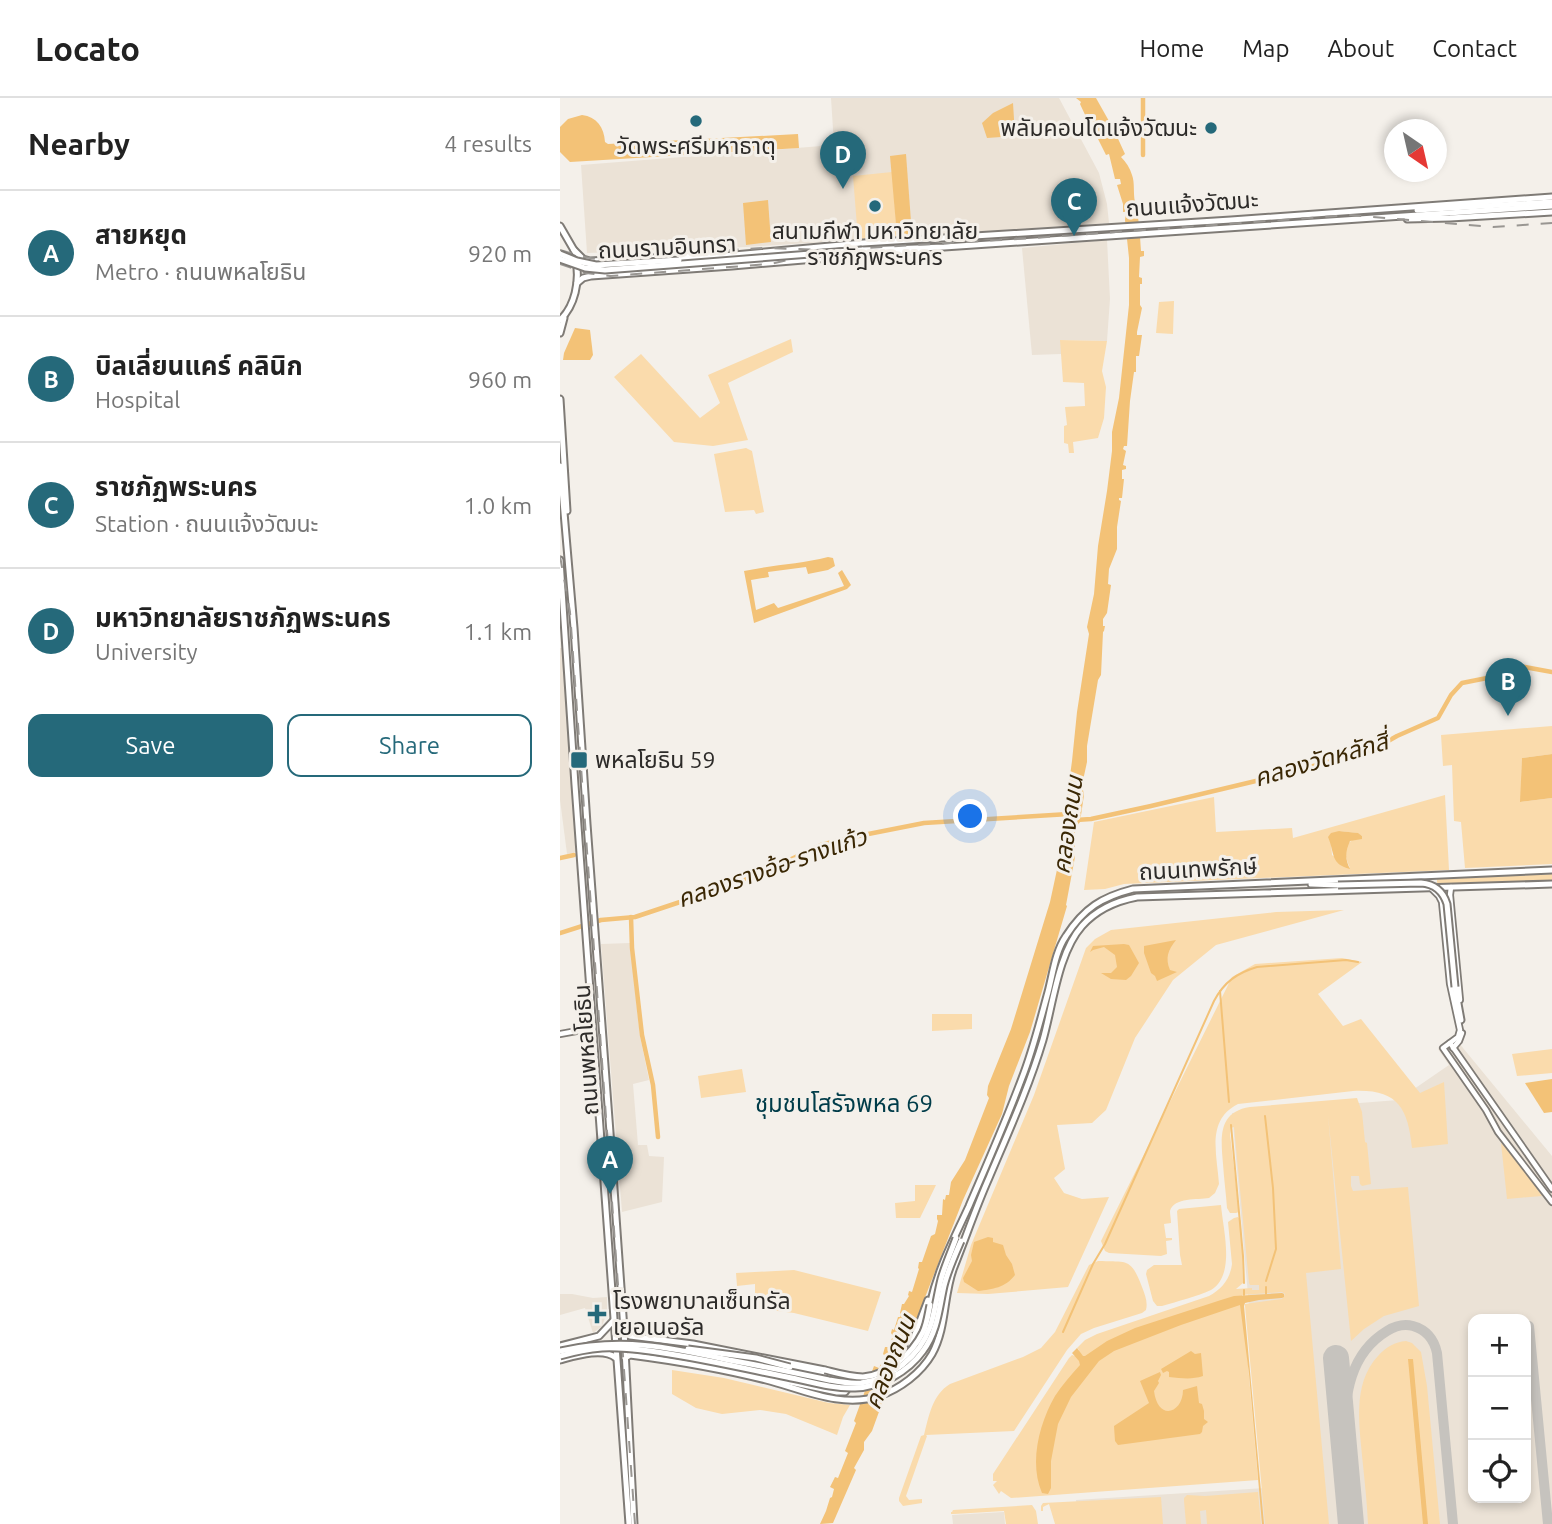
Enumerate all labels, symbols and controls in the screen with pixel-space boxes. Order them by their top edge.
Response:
text: Locato [35,30,140,67]
text: Home [1139,35,1204,62]
text: Map [1242,35,1289,62]
text: About [1327,35,1394,62]
text: Contact [1432,35,1517,62]
marker: วัดพระศรีมหาธาตุ [688,113,704,129]
place label: พลัมคอนโดแจ้งวัฒนะ [1000,115,1197,140]
north arrow [1384,119,1447,182]
marker: พลัมคอนโดแจ้งวัฒนะ [1203,120,1219,136]
text: Nearby [28,127,130,161]
text: 4 results [444,131,532,156]
pin: D [820,131,866,189]
place label: วัดพระศรีมหาธาตุ [616,133,776,160]
pin: C [1051,178,1097,236]
street label: ถนนแจ้งวัฒนะ [1125,186,1259,221]
marker: สนามกีฬา มหาวิทยาลัย ราชภัฎพระนคร [867,198,883,214]
place label: สนามกีฬา มหาวิทยาลัย ราชภัฎพระนคร [772,218,978,270]
text: สายหยุด [95,220,187,249]
street label: ถนนรามอินทรา [597,230,737,263]
text: A [43,241,59,266]
text: 920 m [468,241,532,266]
text: Metro · ถนนพหลโยธิน [95,259,306,284]
text: บิลเลี่ยนแคร์ คลินิก [95,351,303,380]
text: B [43,367,59,392]
text: 960 m [468,367,532,392]
text: Hospital [95,387,180,412]
text: ราชภัฏพระนคร [95,472,257,501]
text: C [44,493,58,518]
text: 1.0 km [464,493,532,518]
text: Station · ถนนแจ้งวัฒนะ [95,511,318,536]
text: มหาวิทยาลัยราชภัฏพระนคร [95,603,391,632]
text: D [43,619,59,644]
text: 1.1 km [464,619,532,644]
text: University [95,639,198,664]
pin: B [1485,658,1531,716]
button: Save [28,714,273,777]
button: Share [287,714,532,777]
water label: คลองวัดหลักสี่ [1250,724,1395,791]
place label: พหลโยธิน 59 [595,747,716,772]
marker: พหลโยธิน 59 [569,750,589,770]
water label: คลองถนน [1047,773,1088,876]
your location [953,799,987,833]
water label: คลองรางอ้อ-รางแก้ว [674,822,871,913]
street label: ถนนเทพรักษ์ [1138,853,1258,884]
street label: ถนนพหลโยธิน [568,984,603,1116]
district label: ชุมชนโสรัจพหล 69 [755,1090,933,1119]
pin: A [587,1136,633,1194]
place label: โรงพยาบาลเซ็นทรัล เยอเนอรัล [613,1288,791,1339]
marker: โรงพยาบาลเซ็นทรัล เยอเนอรัล [587,1304,607,1324]
water label: คลองถนน [858,1310,921,1413]
map controls [1468,1314,1531,1503]
button: + [1468,1314,1531,1377]
button: − [1468,1377,1531,1440]
button: locate [1468,1440,1531,1503]

